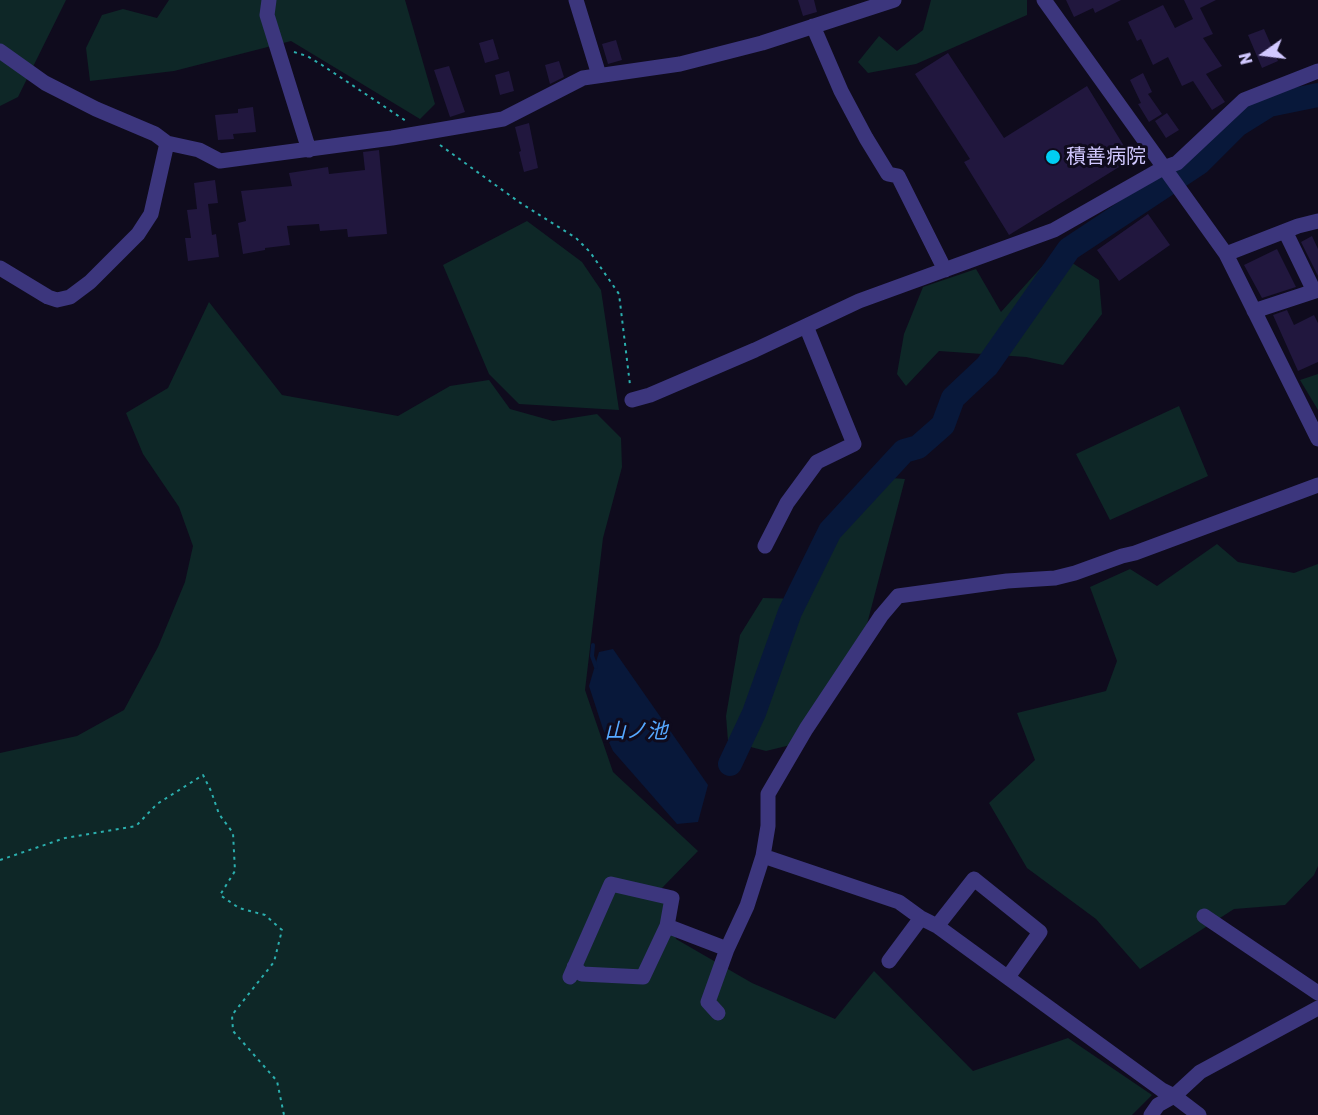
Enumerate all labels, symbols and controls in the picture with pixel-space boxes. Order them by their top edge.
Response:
north arrow [1234,24,1294,84]
text: N [1235,51,1257,66]
place label: 積善病院 [1066,145,1146,169]
marker: 積善病院 [1044,148,1062,166]
water label: 山ノ池 [605,719,667,745]

